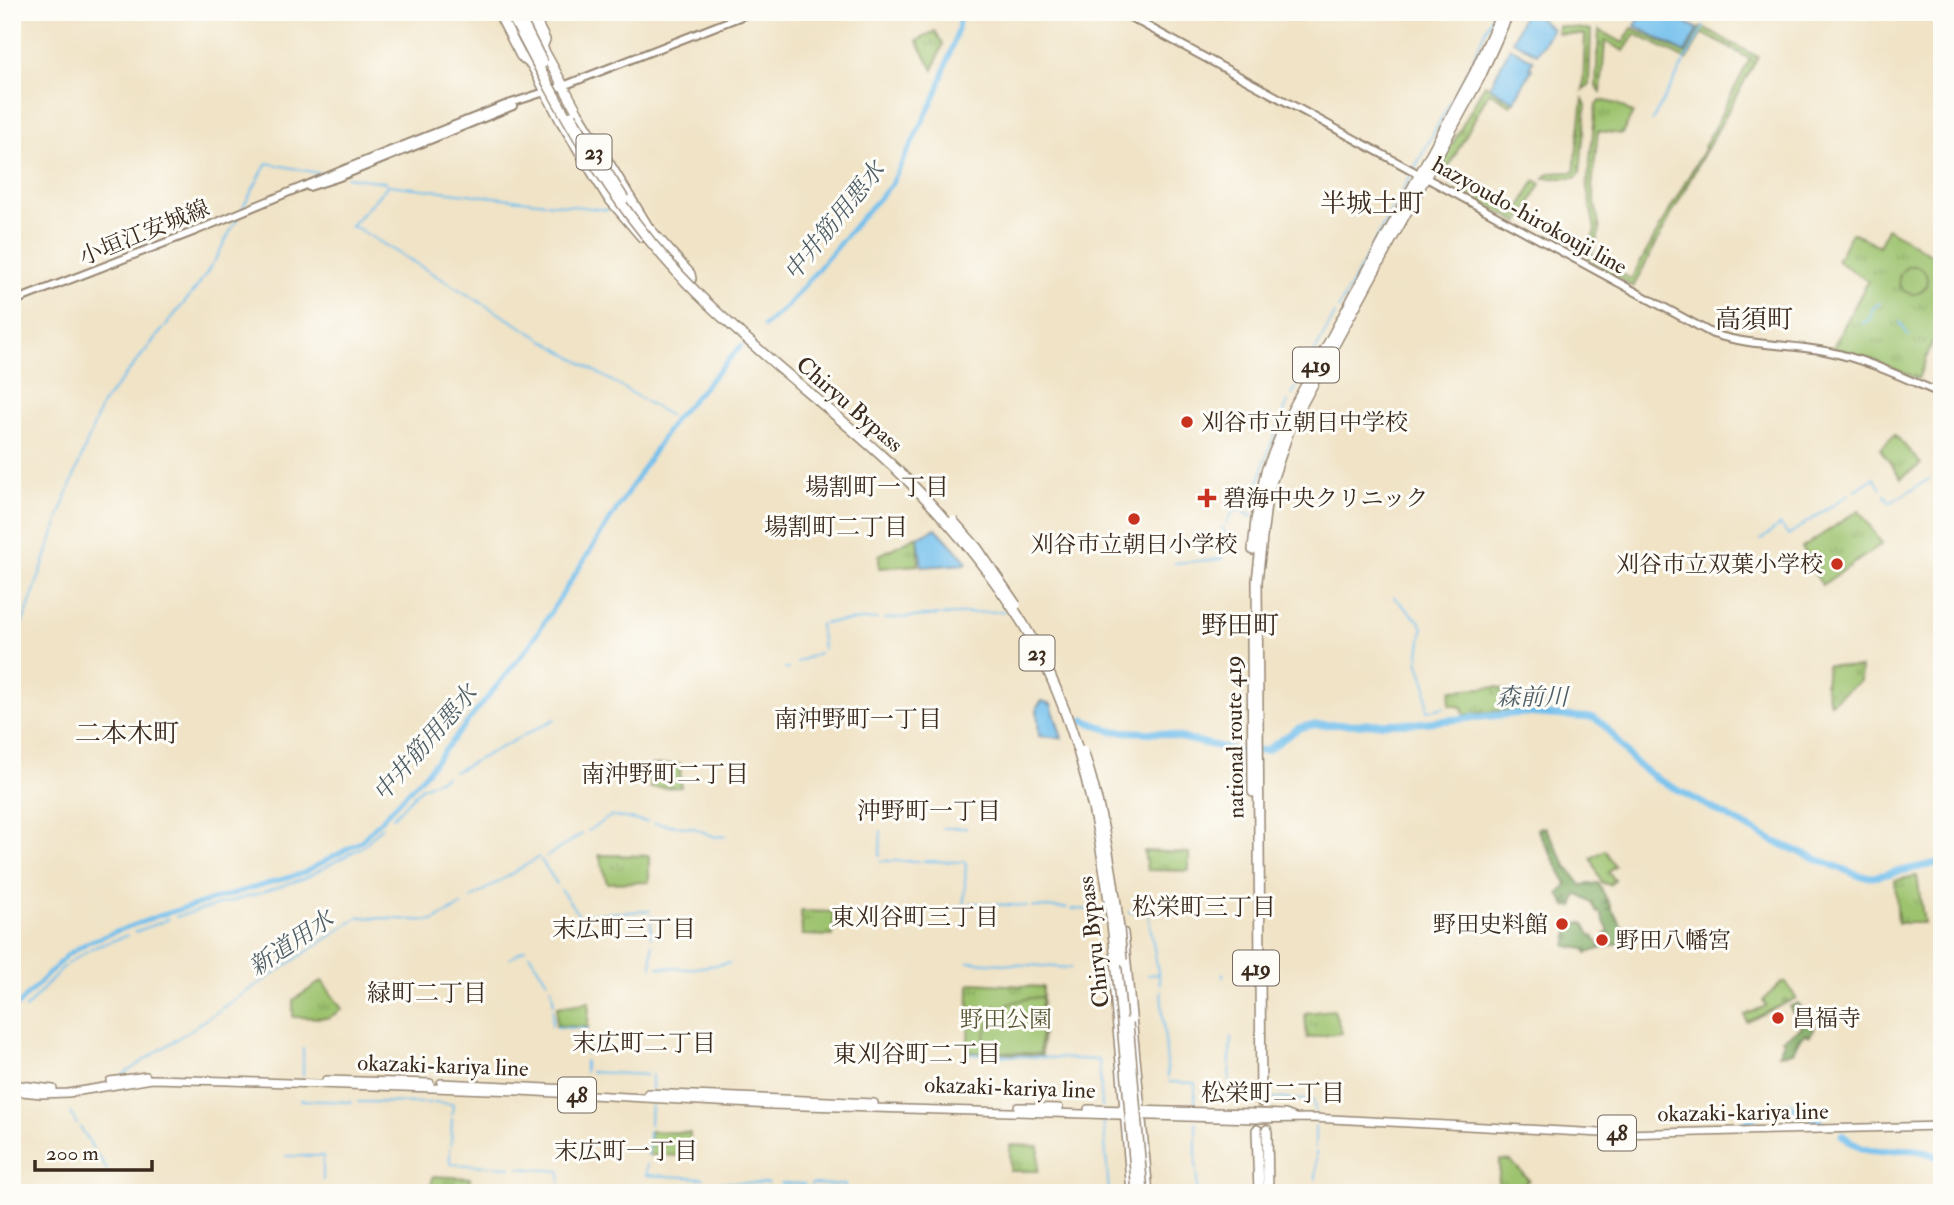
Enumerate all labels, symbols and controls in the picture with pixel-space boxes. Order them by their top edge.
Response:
road number: 23 [576,134,612,170]
street label: hazyoudo-hirokouji line [1427,150,1633,281]
water label: 中井筋用悪水 [777,154,893,287]
district label: 半城土町 [1320,188,1424,220]
street label: 小垣江安城線 [75,193,214,272]
district label: 高須町 [1715,304,1793,336]
road number: 419 [1293,348,1339,382]
street label: Chiryu Bypass [790,350,909,460]
place label: 刈谷市立朝日中学校 [1201,408,1408,437]
marker: 刈谷市立朝日中学校 [1179,414,1195,430]
district label: 場割町一丁目 [805,472,949,503]
place label: 碧海中央クリニック [1223,484,1429,513]
marker: 碧海中央クリニック [1197,488,1217,508]
marker: 刈谷市立朝日小学校 [1126,511,1142,527]
district label: 場割町二丁目 [764,512,908,543]
place label: 刈谷市立朝日小学校 [1031,530,1238,559]
place label: 刈谷市立双葉小学校 [1616,550,1823,579]
marker: 刈谷市立双葉小学校 [1829,556,1845,572]
district label: 野田町 [1201,610,1279,642]
road number: 23 [1020,636,1054,670]
street label: national route 419 [1219,655,1250,819]
water label: 中井筋用悪水 [366,677,486,808]
water label: 森前川 [1496,682,1571,713]
district label: 南沖野町一丁目 [774,704,942,735]
district label: 二本木町 [75,718,179,750]
district label: 南沖野町二丁目 [581,759,749,790]
district label: 沖野町一丁目 [857,796,1001,827]
street label: Chiryu Bypass [1071,874,1117,1009]
district label: 松栄町三丁目 [1132,892,1276,923]
district label: 東刈谷町三丁目 [831,902,999,933]
water label: 新道用水 [243,903,341,983]
place label: 野田史料館 [1433,910,1548,939]
district label: 末広町三丁目 [552,914,696,945]
marker: 野田史料館 [1554,916,1570,932]
place label: 野田八幡宮 [1616,926,1731,955]
marker: 野田八幡宮 [1594,932,1610,948]
road number: 419 [1233,950,1279,986]
district label: 緑町二丁目 [367,978,487,1009]
place label: 昌福寺 [1792,1004,1861,1033]
park label: 野田公園 [960,1005,1052,1034]
marker: 昌福寺 [1770,1010,1786,1026]
district label: 末広町二丁目 [572,1028,716,1059]
district label: 東刈谷町二丁目 [833,1039,1001,1070]
street label: okazaki-kariya line [357,1048,530,1083]
street label: okazaki-kariya line [924,1070,1097,1105]
road number: 48 [558,1078,596,1112]
district label: 松栄町二丁目 [1201,1078,1345,1109]
street label: okazaki-kariya line [1657,1096,1829,1128]
road number: 48 [1598,1116,1636,1150]
scale bar [35,1128,152,1172]
district label: 末広町一丁目 [554,1136,698,1167]
text: 200 m [46,1140,99,1167]

